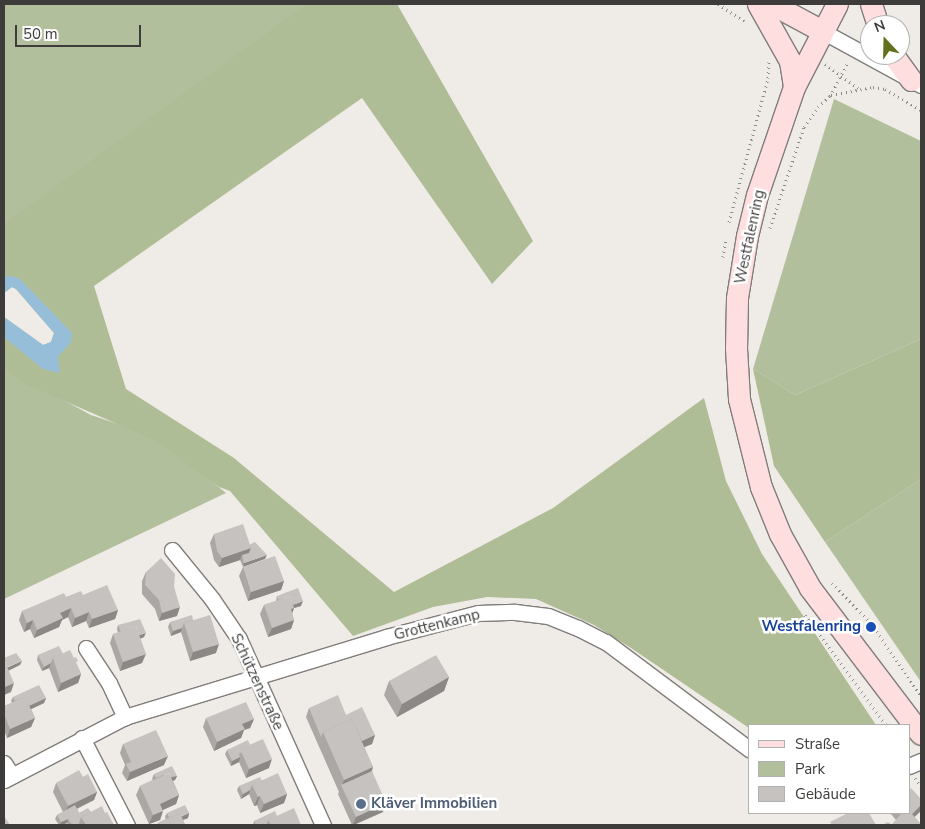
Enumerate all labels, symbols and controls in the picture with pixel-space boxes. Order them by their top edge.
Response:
scale bar [18,15,144,47]
north arrow [860,15,910,65]
text: N [871,16,888,37]
text: 50 m [23,24,58,44]
street label: Westfalenring [731,188,769,286]
street label: Grottenkamp [392,606,482,644]
place label: Westfalenring [761,618,861,636]
marker: Westfalenring [865,621,877,633]
street label: Schützenstraße [227,631,287,733]
legend [748,724,910,814]
text: Straße [795,734,840,754]
text: Park [795,759,825,779]
text: Gebäude [795,784,856,804]
place label: Kläver Immobilien [371,795,497,813]
marker: Kläver Immobilien [355,798,367,810]

